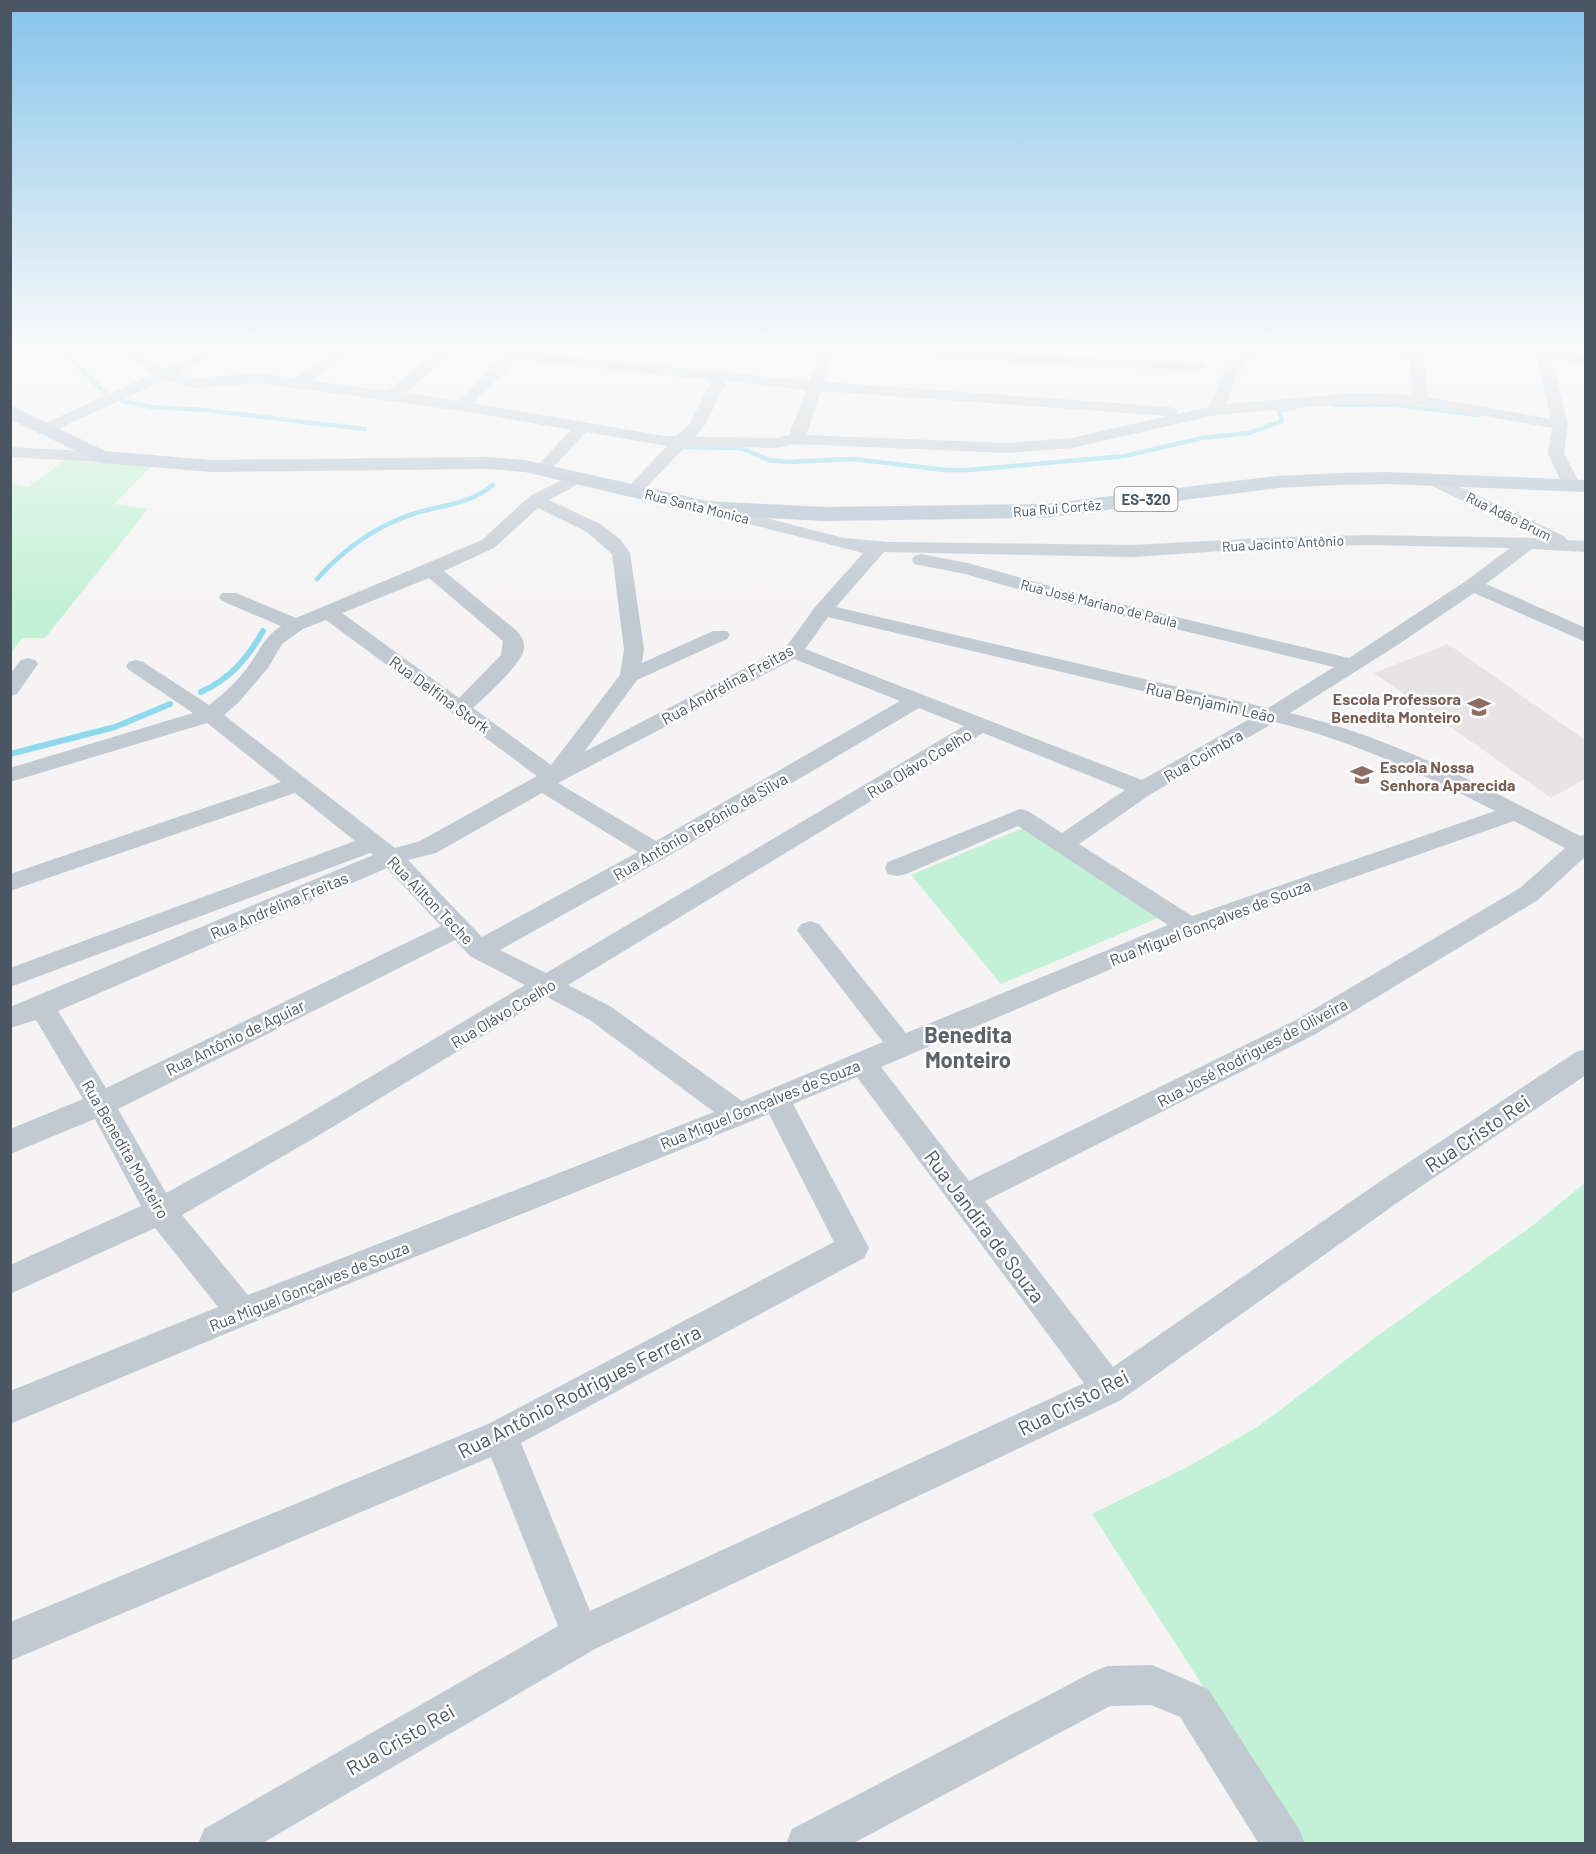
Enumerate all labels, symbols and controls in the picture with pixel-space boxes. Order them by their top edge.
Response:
street label: Rua Santa Monica [643,485,751,527]
road number: ES-320 [1114,487,1178,511]
street label: Rua Adão Brum [1464,488,1554,544]
street label: Rua Rui Cortêz [1012,496,1102,520]
street label: Rua Jacinto Antônio [1222,531,1344,555]
street label: Rua José Mariano de Paula [1019,575,1179,631]
street label: Rua Andrélina Freitas [658,640,796,728]
street label: Rua Delfina Stork [386,651,494,737]
street label: Rua Benjamin Leão [1144,678,1278,726]
place label: Escola Professora Benedita Monteiro [1331,689,1461,726]
school or university icon: Escola Professora Benedita Monteiro [1466,694,1492,720]
street label: Rua Olávo Coelho [863,724,975,802]
street label: Rua Coimbra [1160,725,1246,785]
place label: Escola Nossa Senhora Aparecida [1380,757,1515,794]
school or university icon: Escola Nossa Senhora Aparecida [1349,762,1375,788]
street label: Rua Antônio Tepônio da Silva [609,768,791,884]
street label: Rua Ailton Teche [384,852,478,948]
street label: Rua Andrélina Freitas [207,867,351,943]
street label: Rua Miguel Gonçalves de Souza [1107,875,1313,969]
street label: Rua Olávo Coelho [447,974,559,1052]
street label: Rua José Rodrigues de Oliveira [1154,994,1350,1110]
street label: Rua Antônio de Aguiar [163,995,308,1079]
district label: Benedita Monteiro [924,1021,1012,1072]
street label: Rua Miguel Gonçalves de Souza [657,1055,863,1153]
street label: Rua Benedita Monteiro [79,1076,173,1222]
street label: Rua Cristo Rei [1420,1089,1534,1177]
street label: Rua Jandira de Souza [920,1145,1050,1307]
street label: Rua Miguel Gonçalves de Souza [206,1237,412,1335]
street label: Rua Antônio Rodrigues Ferreira [454,1319,704,1463]
street label: Rua Cristo Rei [1014,1364,1132,1440]
street label: Rua Cristo Rei [342,1698,458,1780]

